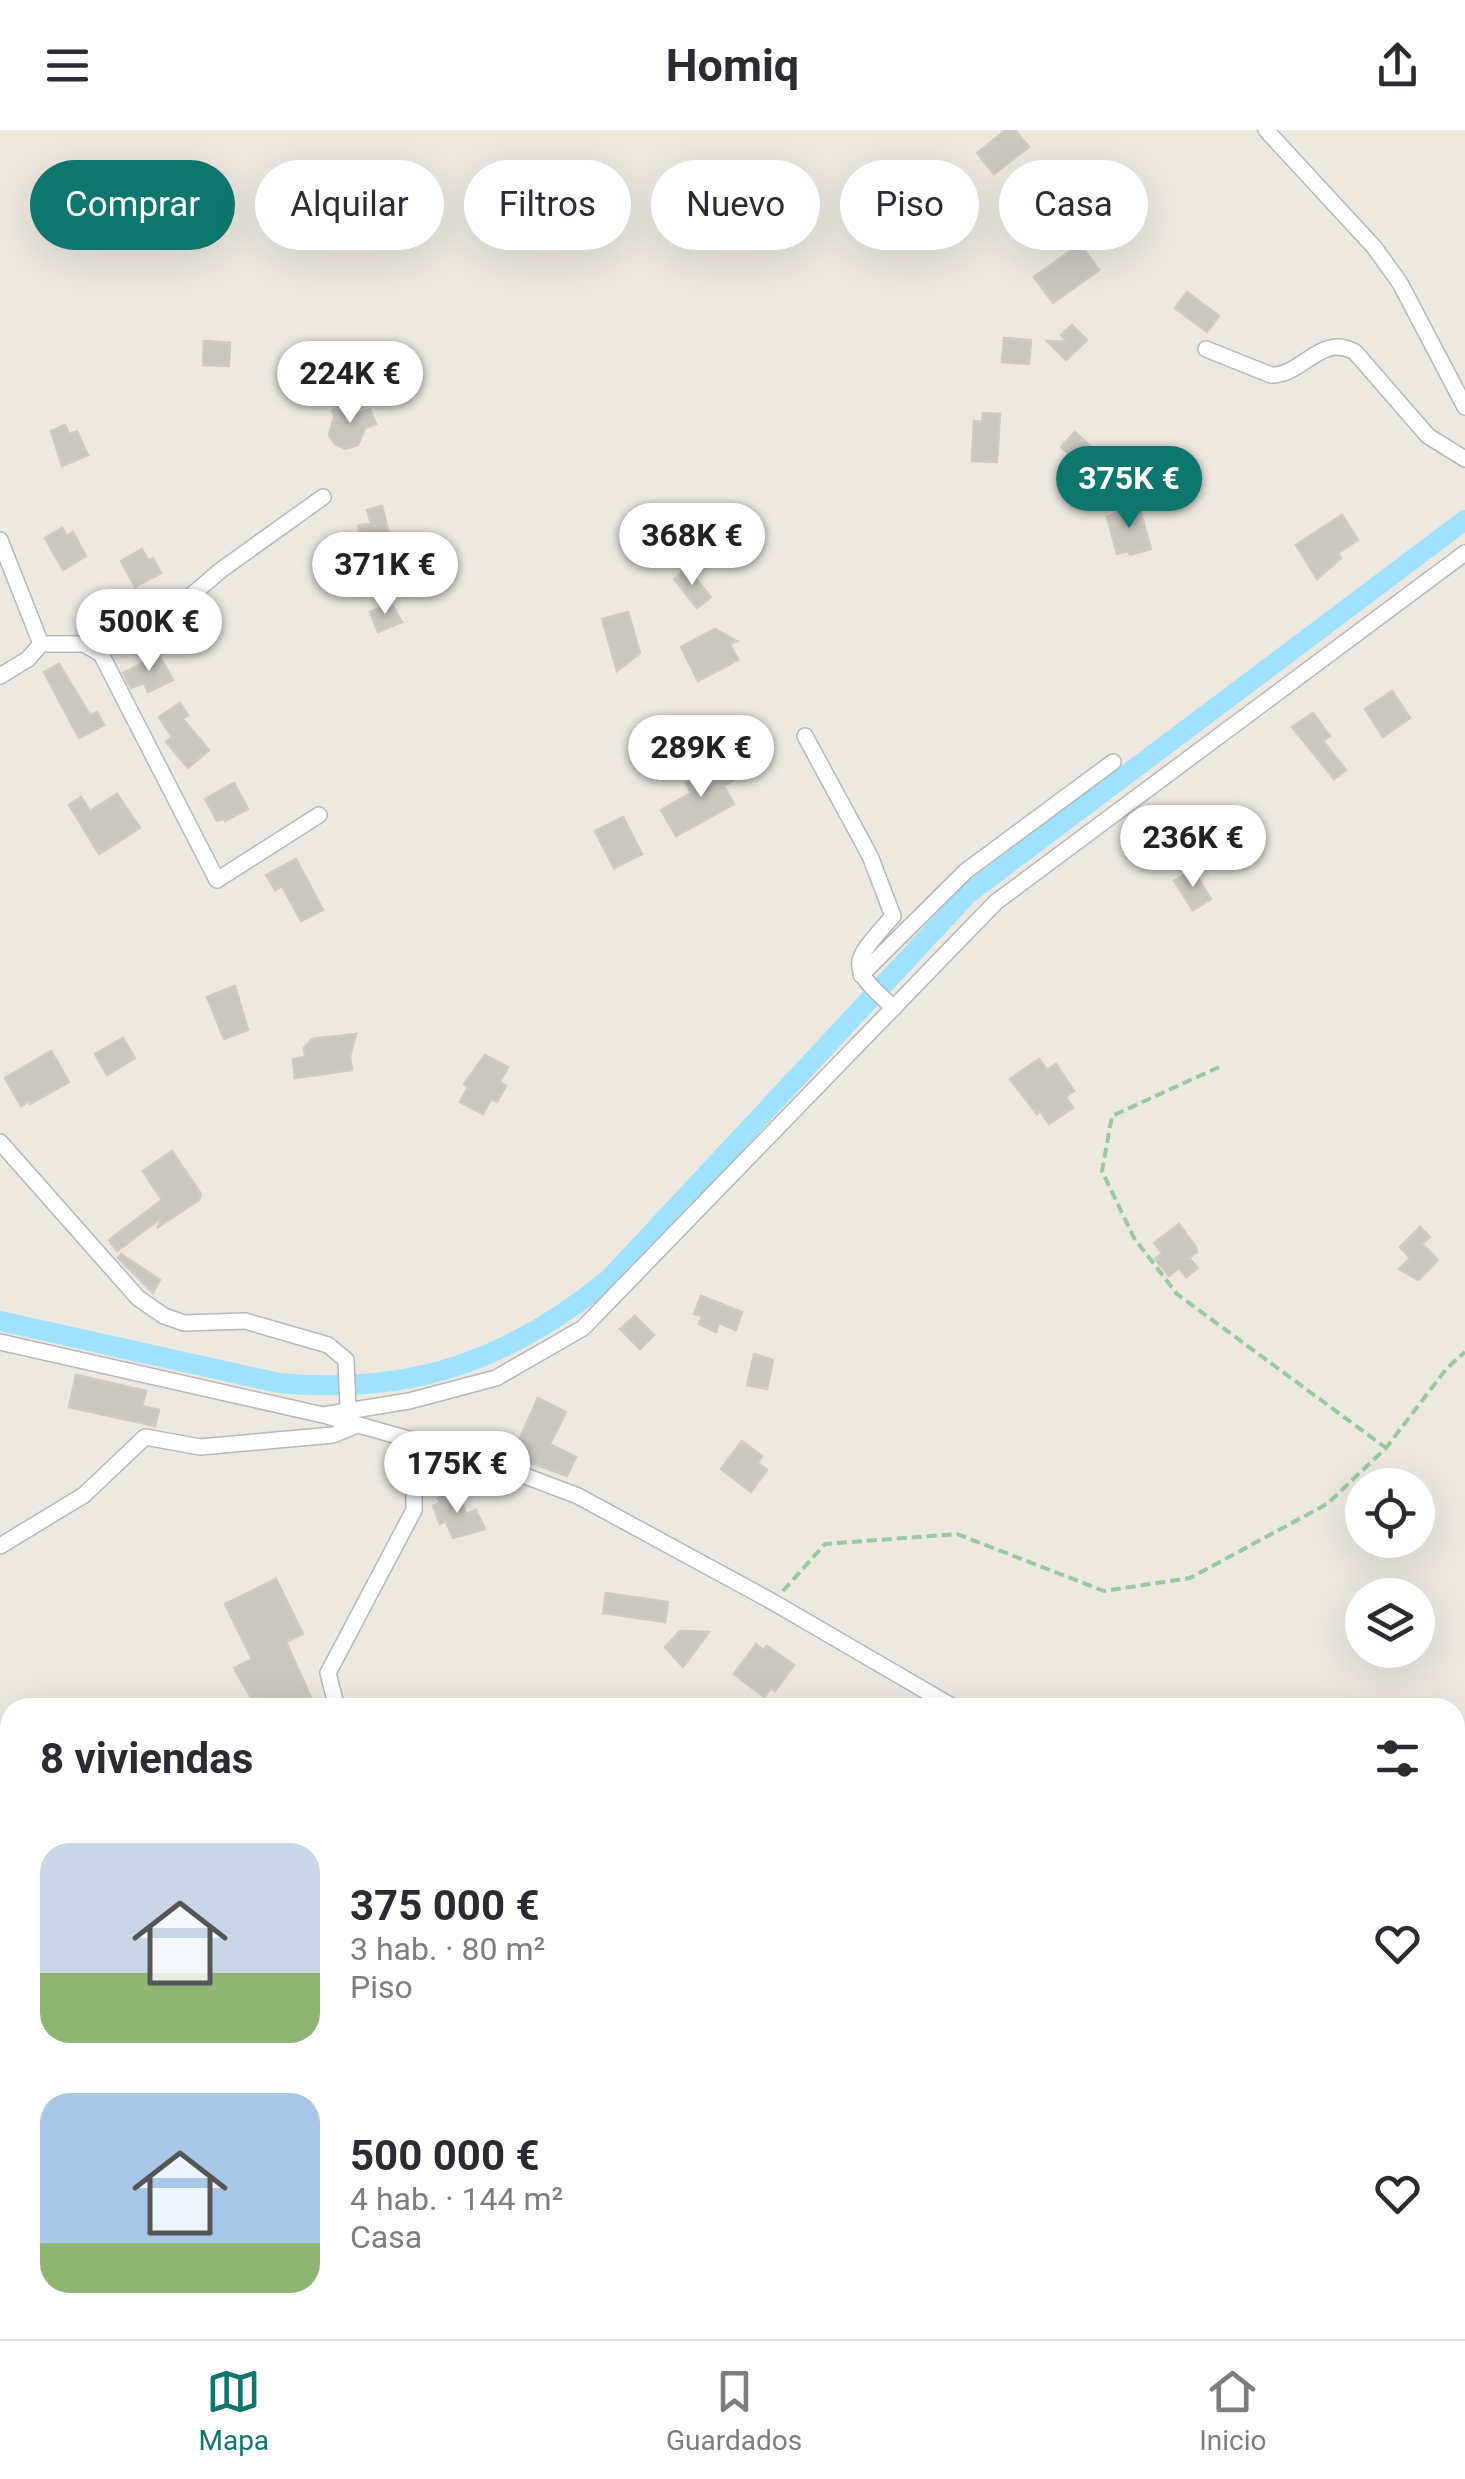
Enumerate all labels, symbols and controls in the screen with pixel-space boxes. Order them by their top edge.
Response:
icon: menu [40,38,95,93]
icon: share [1370,38,1425,93]
text: Homiq [666,39,799,92]
chip: Comprar [30,160,235,250]
chip: Alquilar [255,160,444,250]
chip: Filtros [464,160,631,250]
chip: Nuevo [651,160,820,250]
chip: Piso [840,160,979,250]
chip: Casa [999,160,1148,250]
pin: 224K € [269,341,431,426]
text: 224K € [299,354,401,392]
pin: 375K € [1048,446,1210,531]
text: 375K € [1078,459,1180,497]
pin: 368K € [611,503,773,588]
text: 368K € [641,516,743,554]
pin: 371K € [304,532,466,617]
text: 371K € [334,545,436,583]
pin: 500K € [68,589,230,674]
text: 500K € [98,602,200,640]
pin: 289K € [620,715,782,800]
text: 289K € [650,728,752,766]
pin: 236K € [1112,805,1274,890]
text: 236K € [1142,818,1244,856]
pin: 175K € [376,1431,538,1516]
text: 175K € [406,1444,508,1482]
map controls [1345,1468,1435,1668]
button: locate [1345,1468,1435,1558]
button: layers [1345,1578,1435,1668]
icon: filters [1370,1731,1425,1786]
text: 8 viviendas [40,1734,253,1783]
text: 375 000 € [350,1881,540,1930]
icon: home [120,1883,240,2003]
icon: heart [1370,1916,1425,1971]
text: 3 hab. · 80 m² [350,1930,545,1968]
text: Piso [350,1968,413,2006]
text: 500 000 € [350,2131,540,2180]
icon: home [120,2133,240,2253]
icon: heart [1370,2166,1425,2221]
text: 4 hab. · 144 m² [350,2180,563,2218]
text: Casa [350,2218,422,2256]
tab: Mapa [198,2364,269,2457]
tab: Guardados [666,2364,802,2457]
tab: Inicio [1199,2364,1267,2457]

